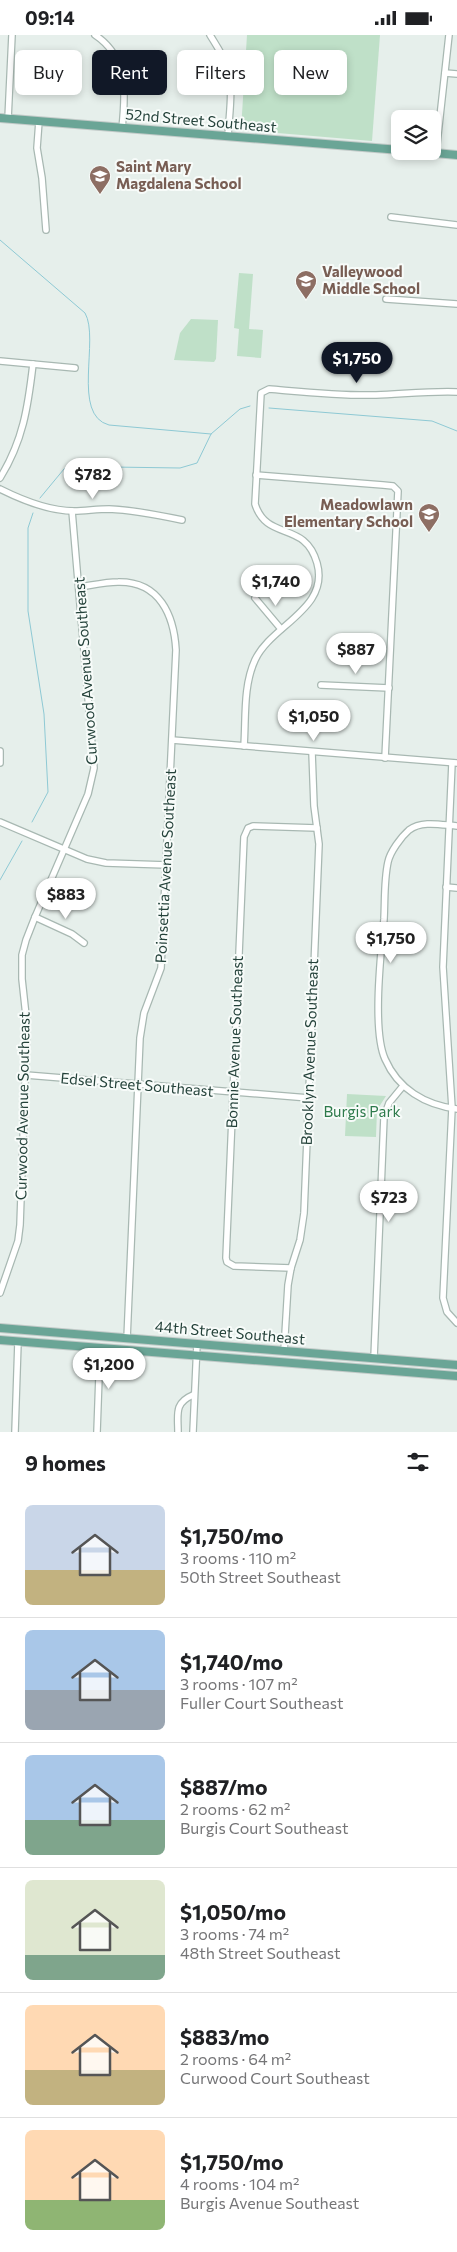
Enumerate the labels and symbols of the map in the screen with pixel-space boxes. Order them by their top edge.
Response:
street label: 52nd Street Southeast [125,104,278,136]
place label: Saint Mary Magdalena School [116,157,241,192]
school or university icon: Saint Mary Magdalena School [88,164,112,195]
place label: Valleywood Middle School [322,262,420,297]
school or university icon: Valleywood Middle School [294,269,318,300]
pin: $1,750 [316,341,398,384]
pin: $782 [63,457,123,500]
place label: Meadowlawn Elementary School [284,495,413,530]
school or university icon: Meadowlawn Elementary School [417,502,441,533]
pin: $1,740 [235,565,317,607]
street label: Curwood Avenue Southeast [69,577,101,766]
pin: $887 [326,633,386,675]
pin: $1,050 [273,699,355,742]
street label: Poinsettia Avenue Southeast [151,768,179,964]
pin: $883 [36,877,96,920]
pin: $1,750 [350,921,432,964]
street label: Bonnie Avenue Southeast [222,955,246,1129]
street label: Brooklyn Avenue Southeast [297,958,321,1146]
street label: Curwood Avenue Southeast [11,1012,33,1200]
street label: Edsel Street Southeast [60,1068,214,1100]
park label: Burgis Park [323,1102,401,1120]
pin: $723 [359,1181,419,1223]
street label: 44th Street Southeast [154,1316,306,1348]
pin: $1,200 [68,1347,150,1390]

